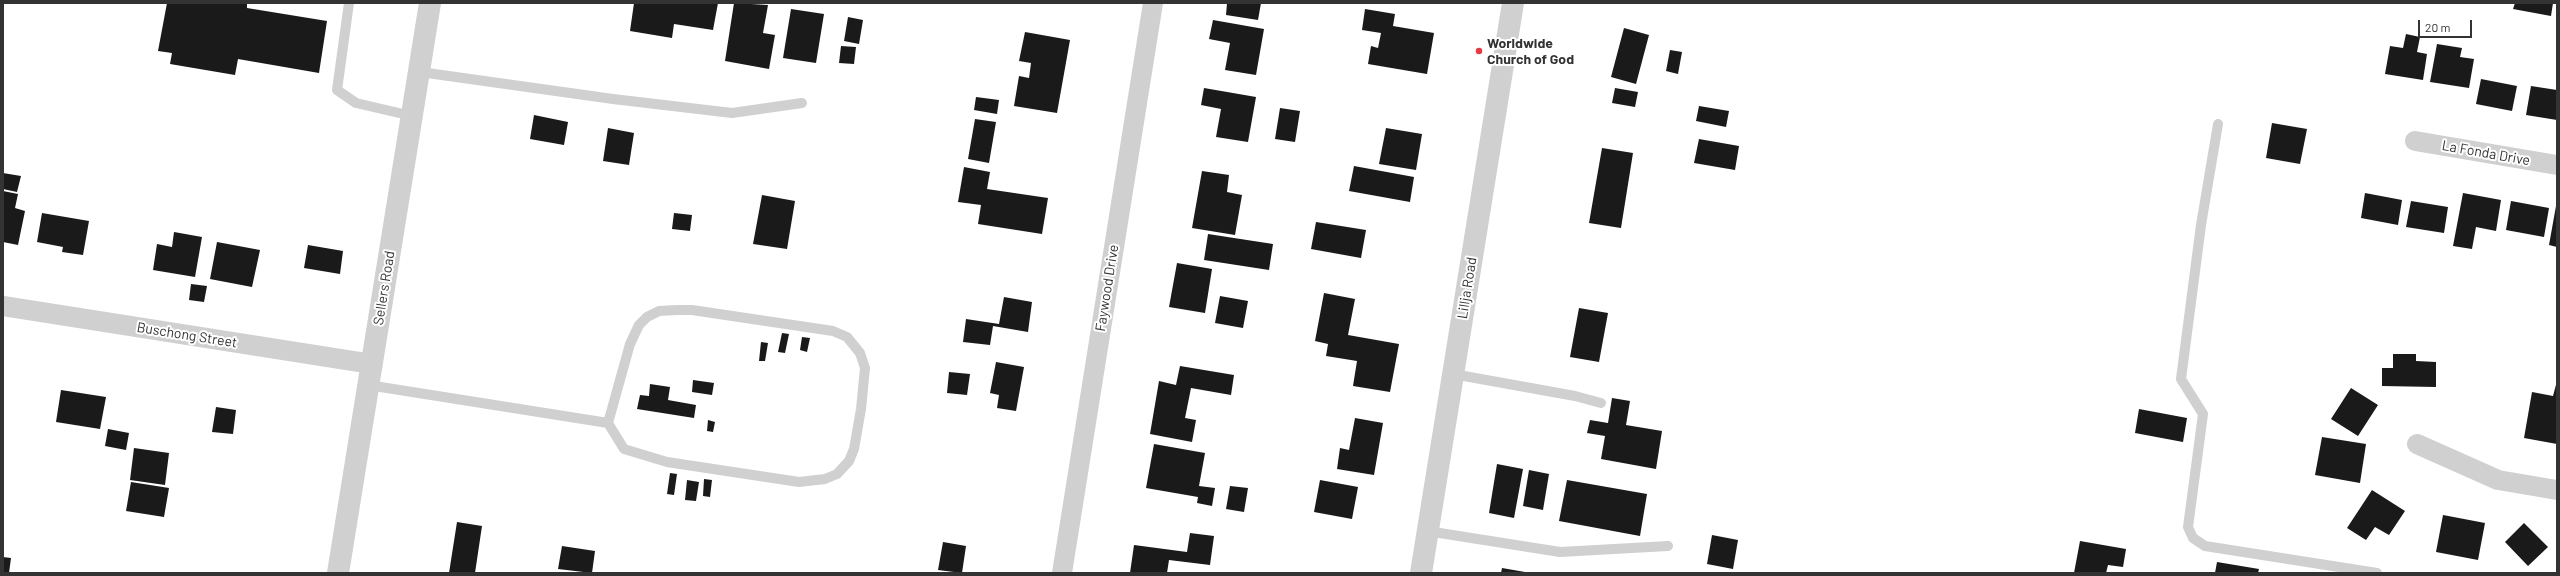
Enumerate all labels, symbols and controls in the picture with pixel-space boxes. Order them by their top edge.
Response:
scale bar [2420,12,2474,38]
text: 20 m [2425,20,2451,34]
place label: Worldwide Church of God [1487,35,1574,68]
marker: Worldwide Church of God [1474,46,1484,56]
street label: La Fonda Drive [2441,137,2531,169]
street label: Faywood Drive [1092,243,1122,333]
street label: Sellers Road [370,250,398,326]
street label: Lillja Road [1454,256,1480,320]
street label: Buschong Street [136,319,238,351]

